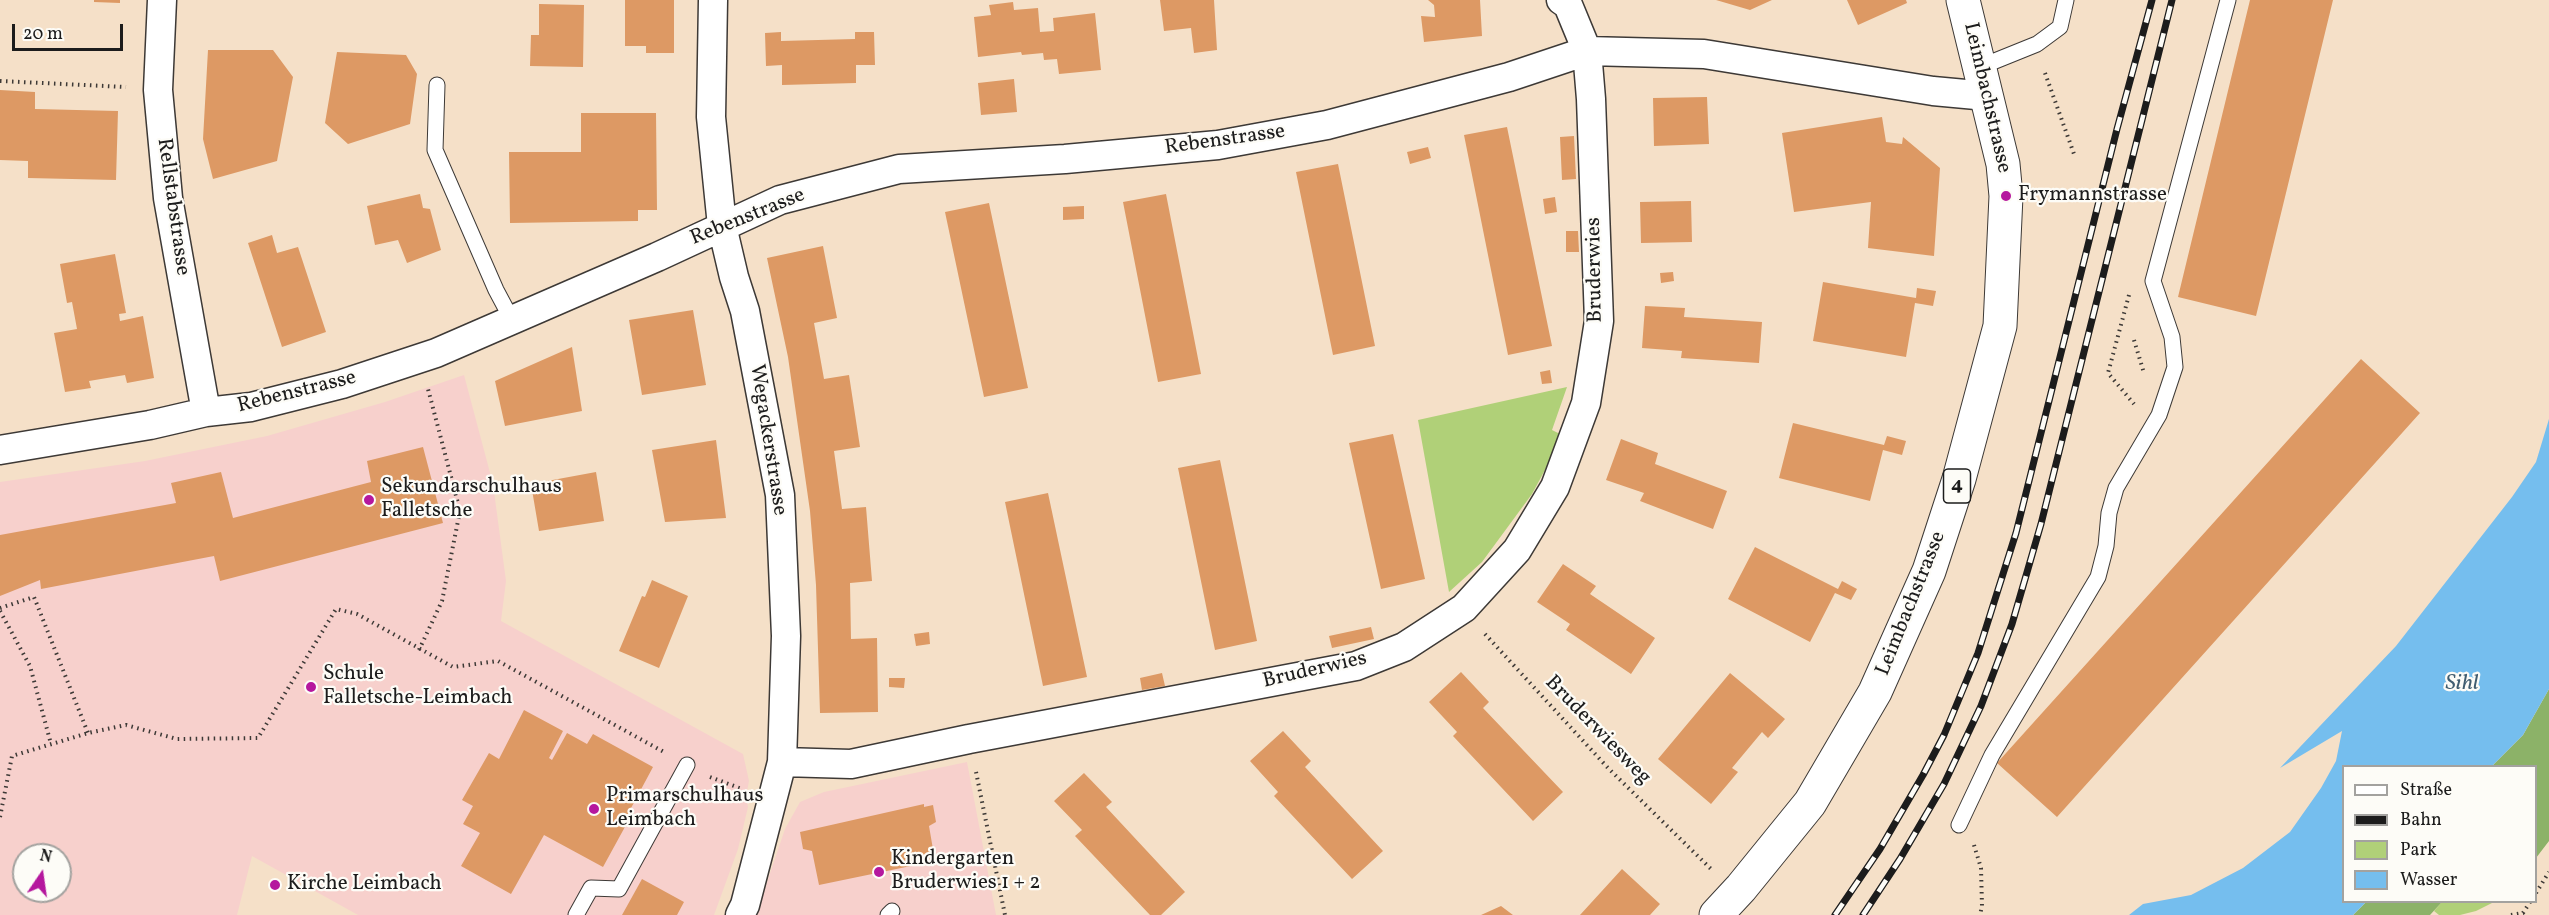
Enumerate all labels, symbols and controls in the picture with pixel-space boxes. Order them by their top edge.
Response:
scale bar [15,12,126,50]
street label: Leimbachstrasse [1956,20,2016,176]
text: 20 m [23,22,63,47]
street label: Rebenstrasse [1163,120,1287,162]
street label: Rellstabstrasse [150,137,194,277]
place label: Frymannstrasse [2018,183,2167,209]
street label: Rebenstrasse [687,184,809,252]
marker: Frymannstrasse [1999,189,2013,203]
street label: Bruderwies [1582,217,1610,323]
street label: Wegackerstrasse [743,363,791,517]
street label: Rebenstrasse [235,366,359,420]
road number: 4 [1944,469,1970,503]
place label: Sekundarschulhaus Falletsche [381,475,562,525]
marker: Sekundarschulhaus Falletsche [362,493,376,507]
street label: Leimbachstrasse [1872,528,1952,680]
street label: Bruderwies [1261,647,1369,695]
place label: Schule Falletsche-Leimbach [323,662,513,712]
street label: Bruderwiesweg [1539,671,1655,791]
water label: Sihl [2446,672,2478,698]
marker: Schule Falletsche-Leimbach [304,680,318,694]
legend [2342,765,2537,903]
text: Straße [2400,778,2452,803]
place label: Primarschulhaus Leimbach [606,784,763,834]
marker: Primarschulhaus Leimbach [587,802,601,816]
text: Bahn [2400,808,2442,833]
text: Park [2400,838,2437,863]
north arrow [12,843,72,903]
text: N [37,845,54,869]
place label: Kindergarten Bruderwies 1 + 2 [891,847,1040,897]
marker: Kindergarten Bruderwies 1 + 2 [872,865,886,879]
text: Wasser [2400,868,2457,893]
place label: Kirche Leimbach [287,872,442,898]
marker: Kirche Leimbach [268,878,282,892]

